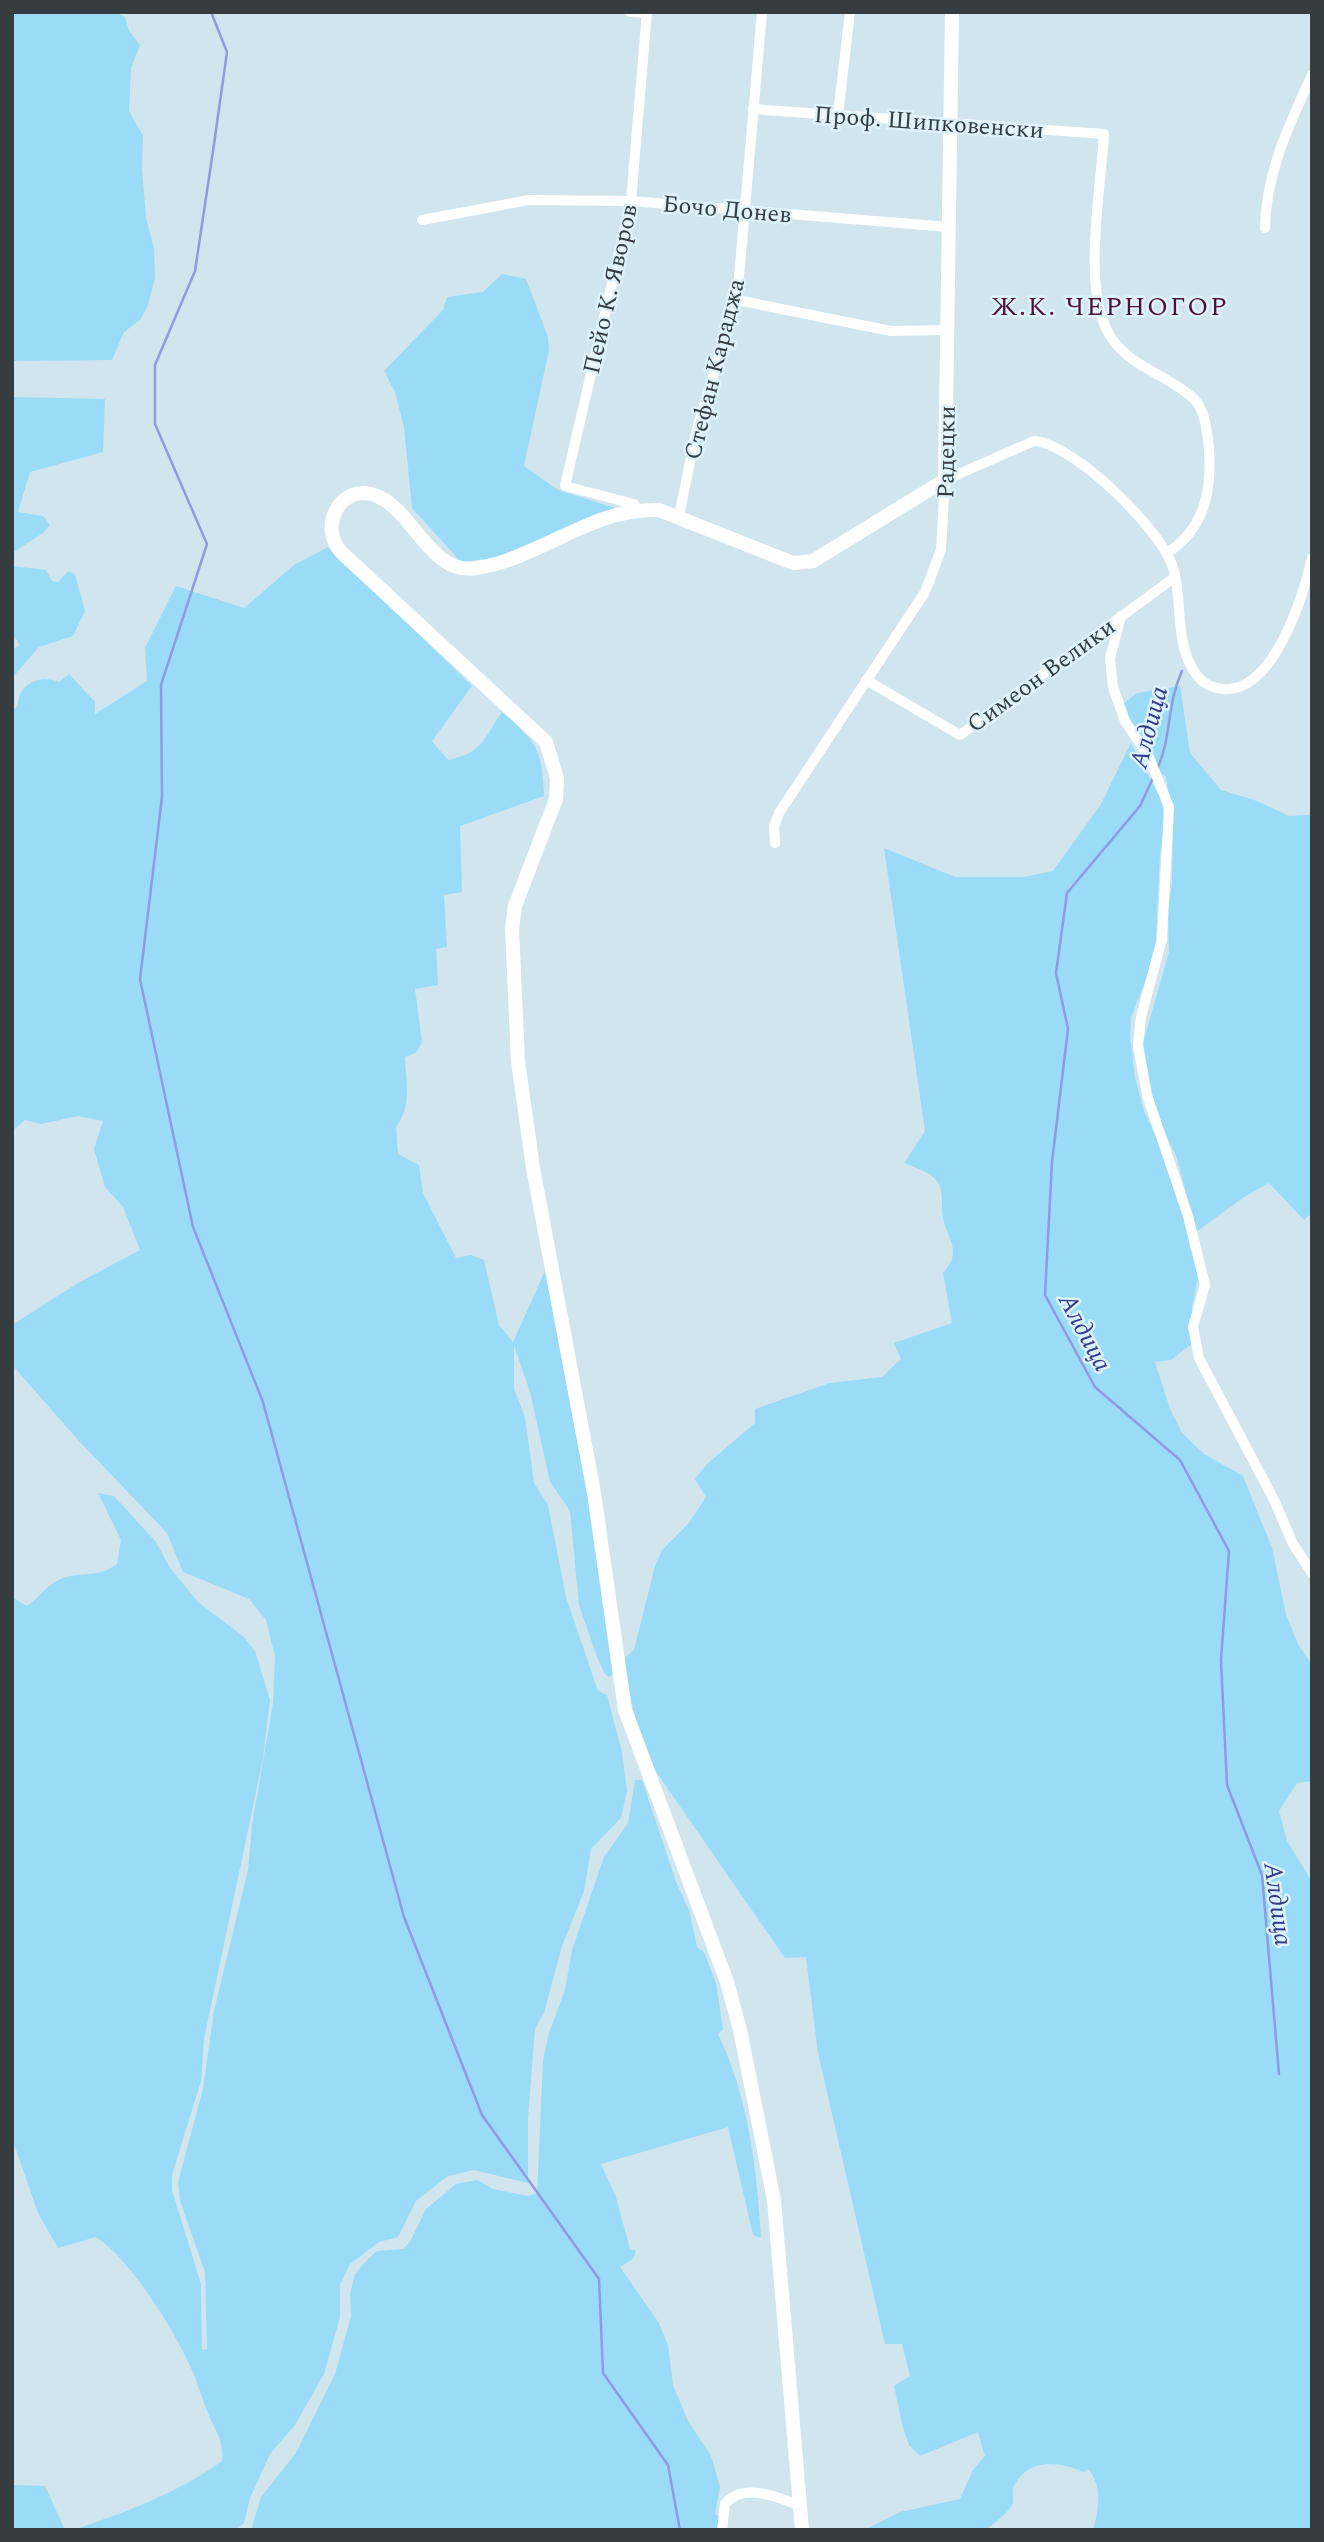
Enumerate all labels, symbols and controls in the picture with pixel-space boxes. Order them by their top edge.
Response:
street label: Проф. Шипковенски [813,97,1045,149]
street label: Бочо Донев [661,186,793,234]
street label: Пейо К. Яворов [574,201,648,378]
street label: Стефан Караджа [675,275,755,464]
district label: Ж.К. ЧЕРНОГОР [991,287,1229,327]
street label: Радецки [928,405,966,499]
street label: Симеон Велики [960,609,1124,742]
water label: Алдица [1119,682,1179,774]
water label: Алдица [1047,1285,1122,1379]
water label: Алдица [1252,1859,1304,1948]

